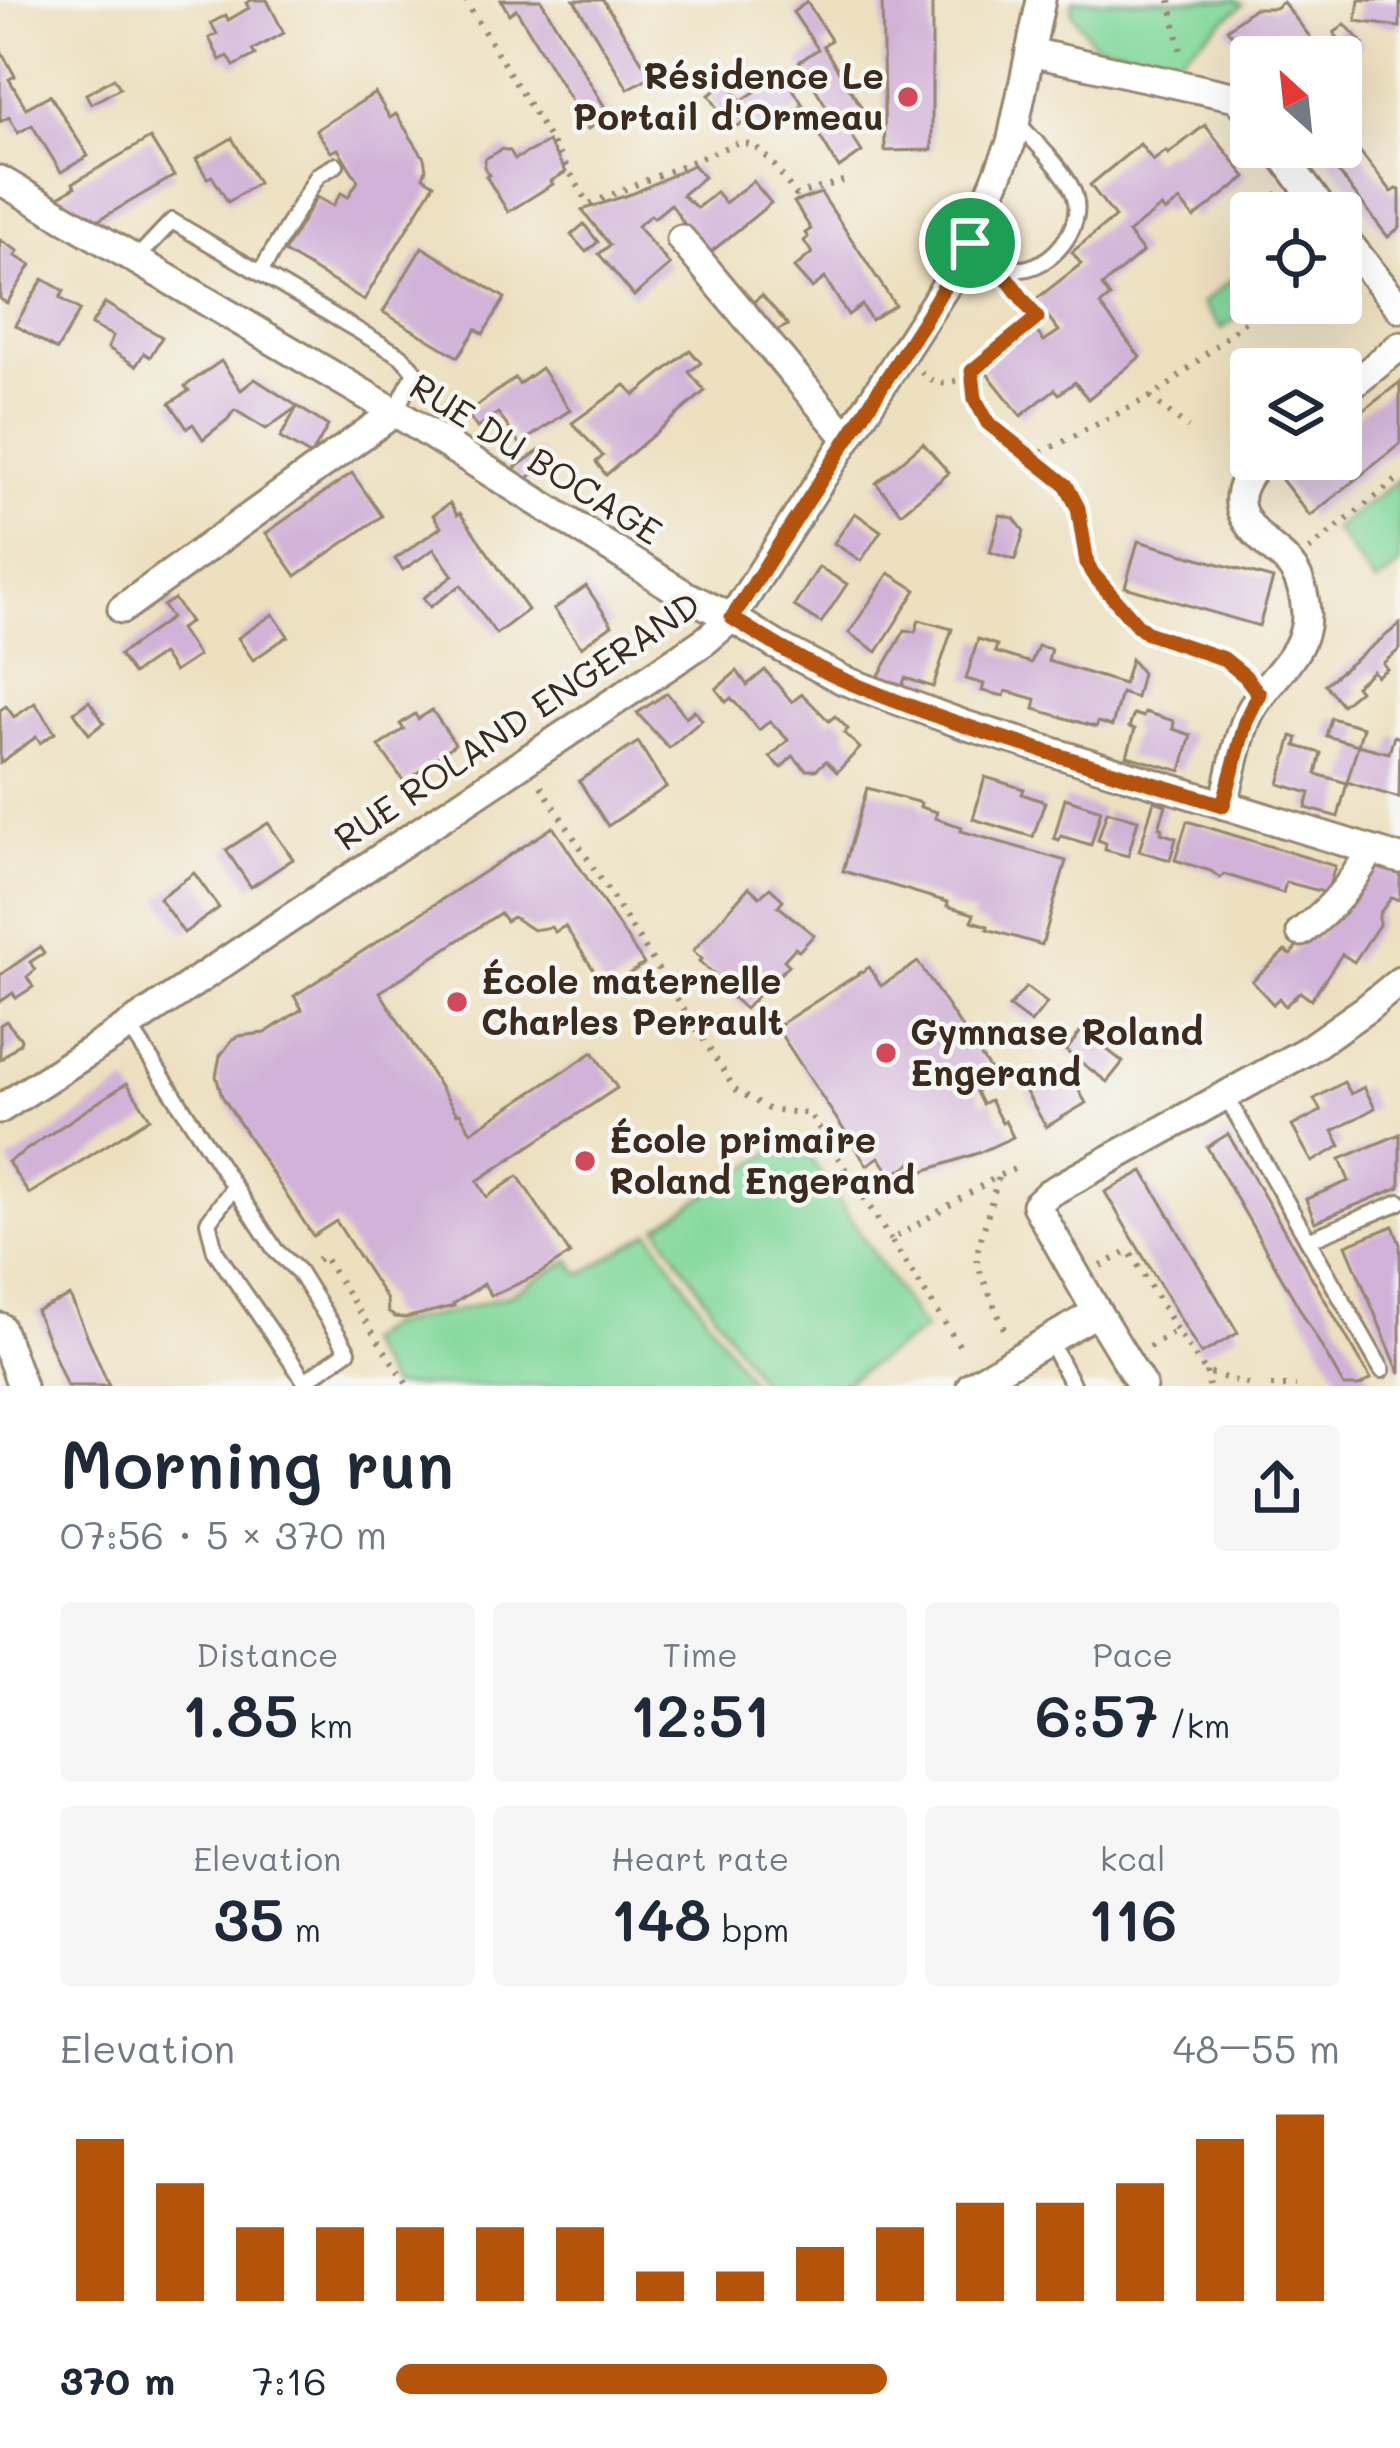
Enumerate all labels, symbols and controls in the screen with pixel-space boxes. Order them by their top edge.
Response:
north arrow [1230,36,1362,168]
map controls [1230,36,1362,480]
place label: Résidence Le Portail d'Ormeau [573,51,884,139]
marker: Résidence Le Portail d'Ormeau [895,84,921,110]
pin [919,192,1021,294]
button: locate [1230,192,1362,324]
icon: arrive [937,210,1003,276]
button: layers [1230,348,1362,480]
street label: RUE DU BOCAGE [402,361,671,554]
street label: RUE ROLAND ENGERAND [324,580,708,860]
place label: École maternelle Charles Perrault [481,956,784,1044]
marker: École maternelle Charles Perrault [444,989,470,1015]
place label: Gymnase Roland Engerand [910,1007,1203,1095]
marker: Gymnase Roland Engerand [873,1040,899,1066]
place label: École primaire Roland Engerand [609,1115,915,1203]
marker: École primaire Roland Engerand [572,1148,598,1174]
text: Morning run [60,1420,454,1506]
button: share [1214,1425,1340,1551]
text: 07:56 · 5 × 370 m [60,1508,387,1559]
text: Distance [196,1632,338,1675]
text: Time [662,1632,738,1675]
text: Pace [1092,1632,1173,1675]
text: 1.85 [182,1675,299,1753]
text: 12:51 [630,1675,770,1753]
text: 6:57 [1035,1675,1159,1753]
text: km [299,1703,353,1746]
text: /km [1159,1703,1230,1746]
text: Elevation [193,1836,341,1879]
text: Heart rate [611,1836,789,1879]
text: kcal [1100,1836,1166,1879]
text: 35 [214,1879,284,1957]
text: 148 [611,1879,711,1957]
text: 116 [1088,1879,1177,1957]
text: m [284,1907,321,1950]
text: bpm [711,1907,789,1950]
text: Elevation [60,2022,235,2073]
text: 48–55 m [1173,2022,1340,2073]
text: 370 m [60,2354,175,2405]
text: 7:16 [252,2354,327,2405]

